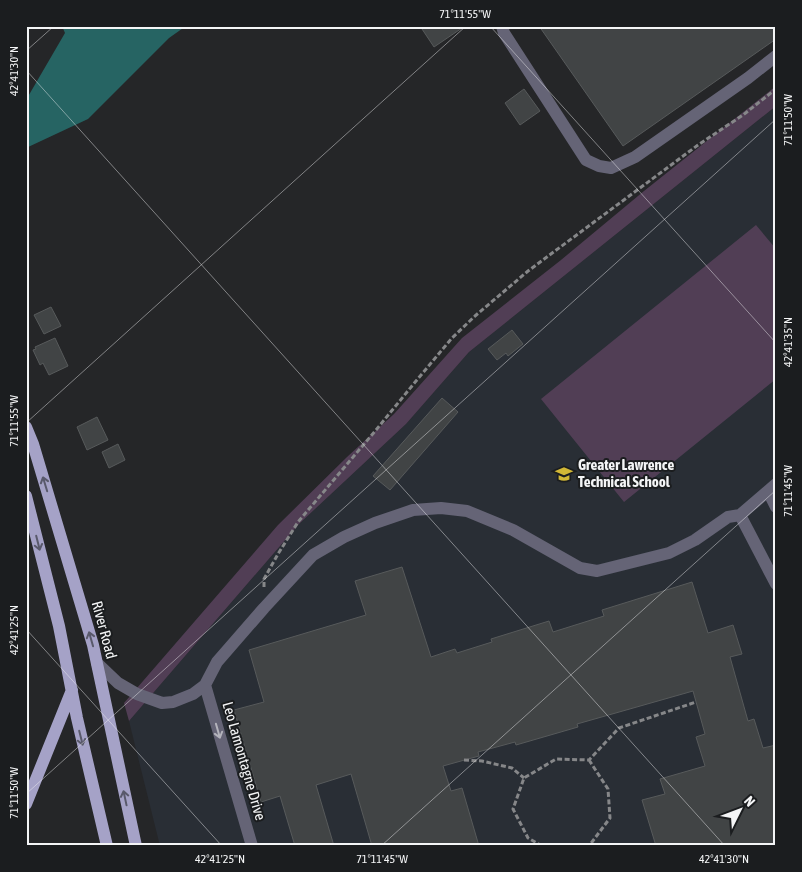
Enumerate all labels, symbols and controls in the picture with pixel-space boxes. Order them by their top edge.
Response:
text: 71°11'55"W [439,7,491,21]
text: 42°41'30"N [7,46,21,96]
text: 71°11'50"W [781,94,795,146]
text: 42°41'35"N [781,317,795,367]
text: 71°11'55"W [7,395,21,447]
place label: Greater Lawrence Technical School [578,456,674,490]
school or university icon: Greater Lawrence Technical School [554,464,574,484]
text: 71°11'45"W [781,465,795,517]
one-way arrow [39,476,49,492]
one-way arrow [34,535,43,551]
street label: River Road [89,599,120,661]
text: 42°41'25"N [7,605,21,655]
one-way arrow [86,632,96,648]
street label: Leo Lamontagne Drive [219,700,270,822]
one-way arrow [214,723,224,739]
one-way arrow [77,730,86,746]
text: 71°11'50"W [7,767,21,819]
north arrow [714,784,764,834]
one-way arrow [120,791,130,807]
text: N [741,793,758,810]
text: 42°41'25"N [195,852,245,866]
text: 71°11'45"W [356,852,408,866]
text: 42°41'30"N [699,852,749,866]

